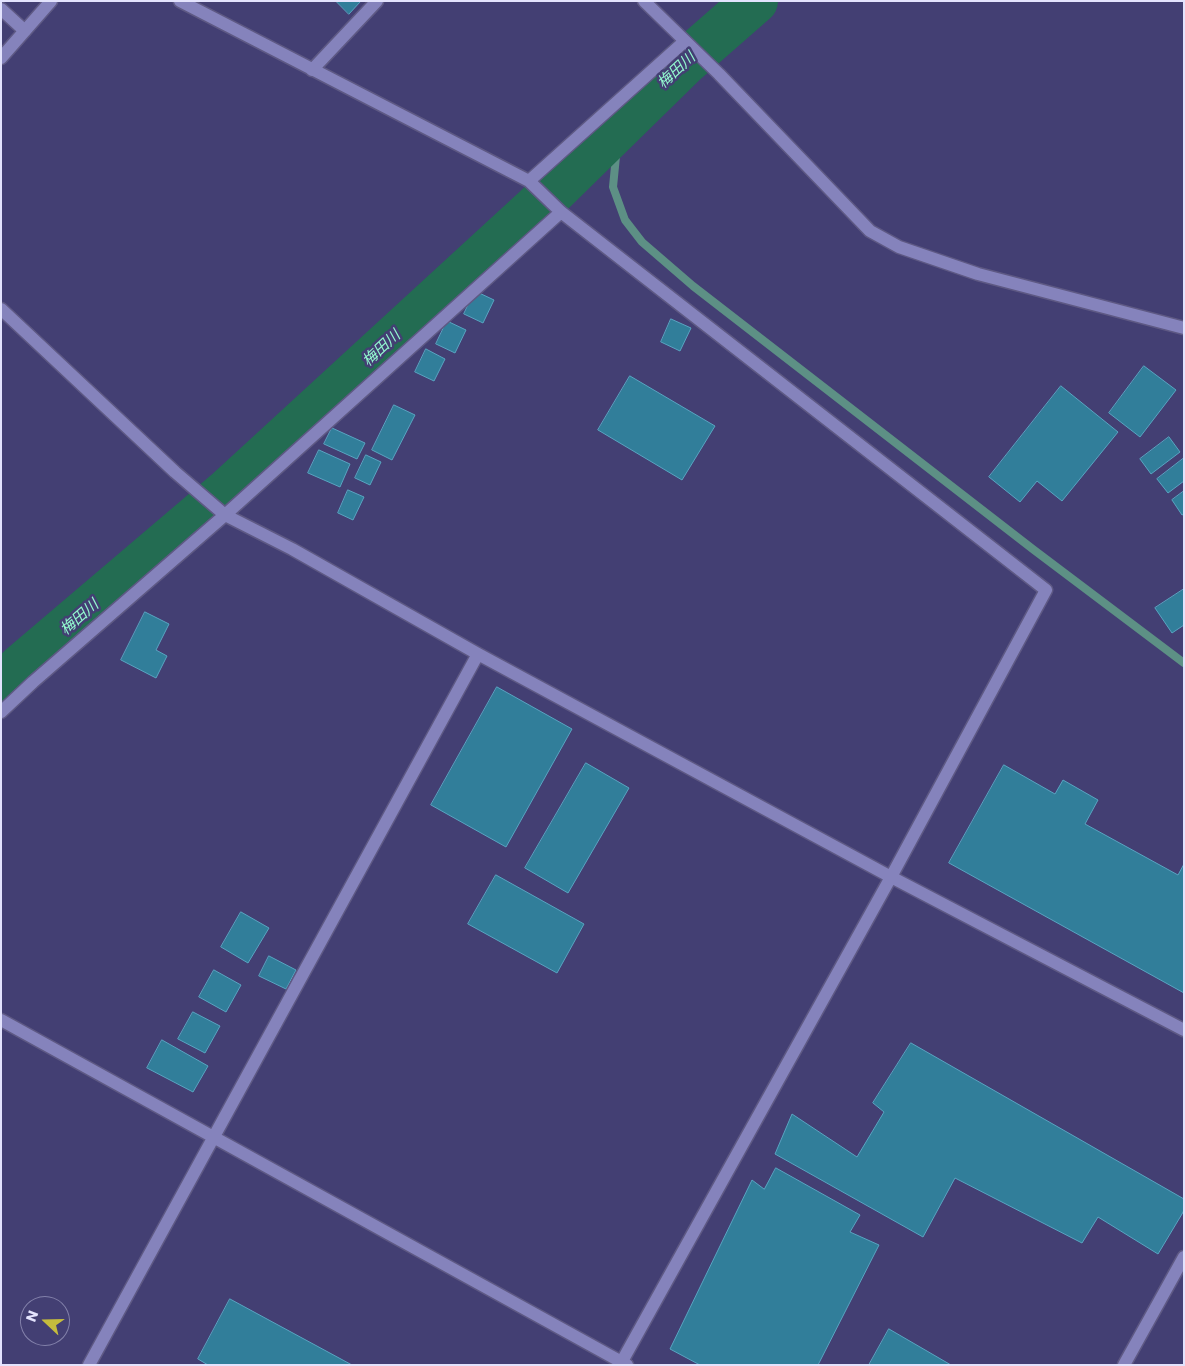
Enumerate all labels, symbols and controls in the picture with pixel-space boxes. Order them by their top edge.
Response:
water label: 梅田川 [654,49,700,93]
water label: 梅田川 [359,327,405,371]
water label: 梅田川 [57,596,103,640]
north arrow [20,1296,70,1346]
text: N [21,1307,43,1324]

